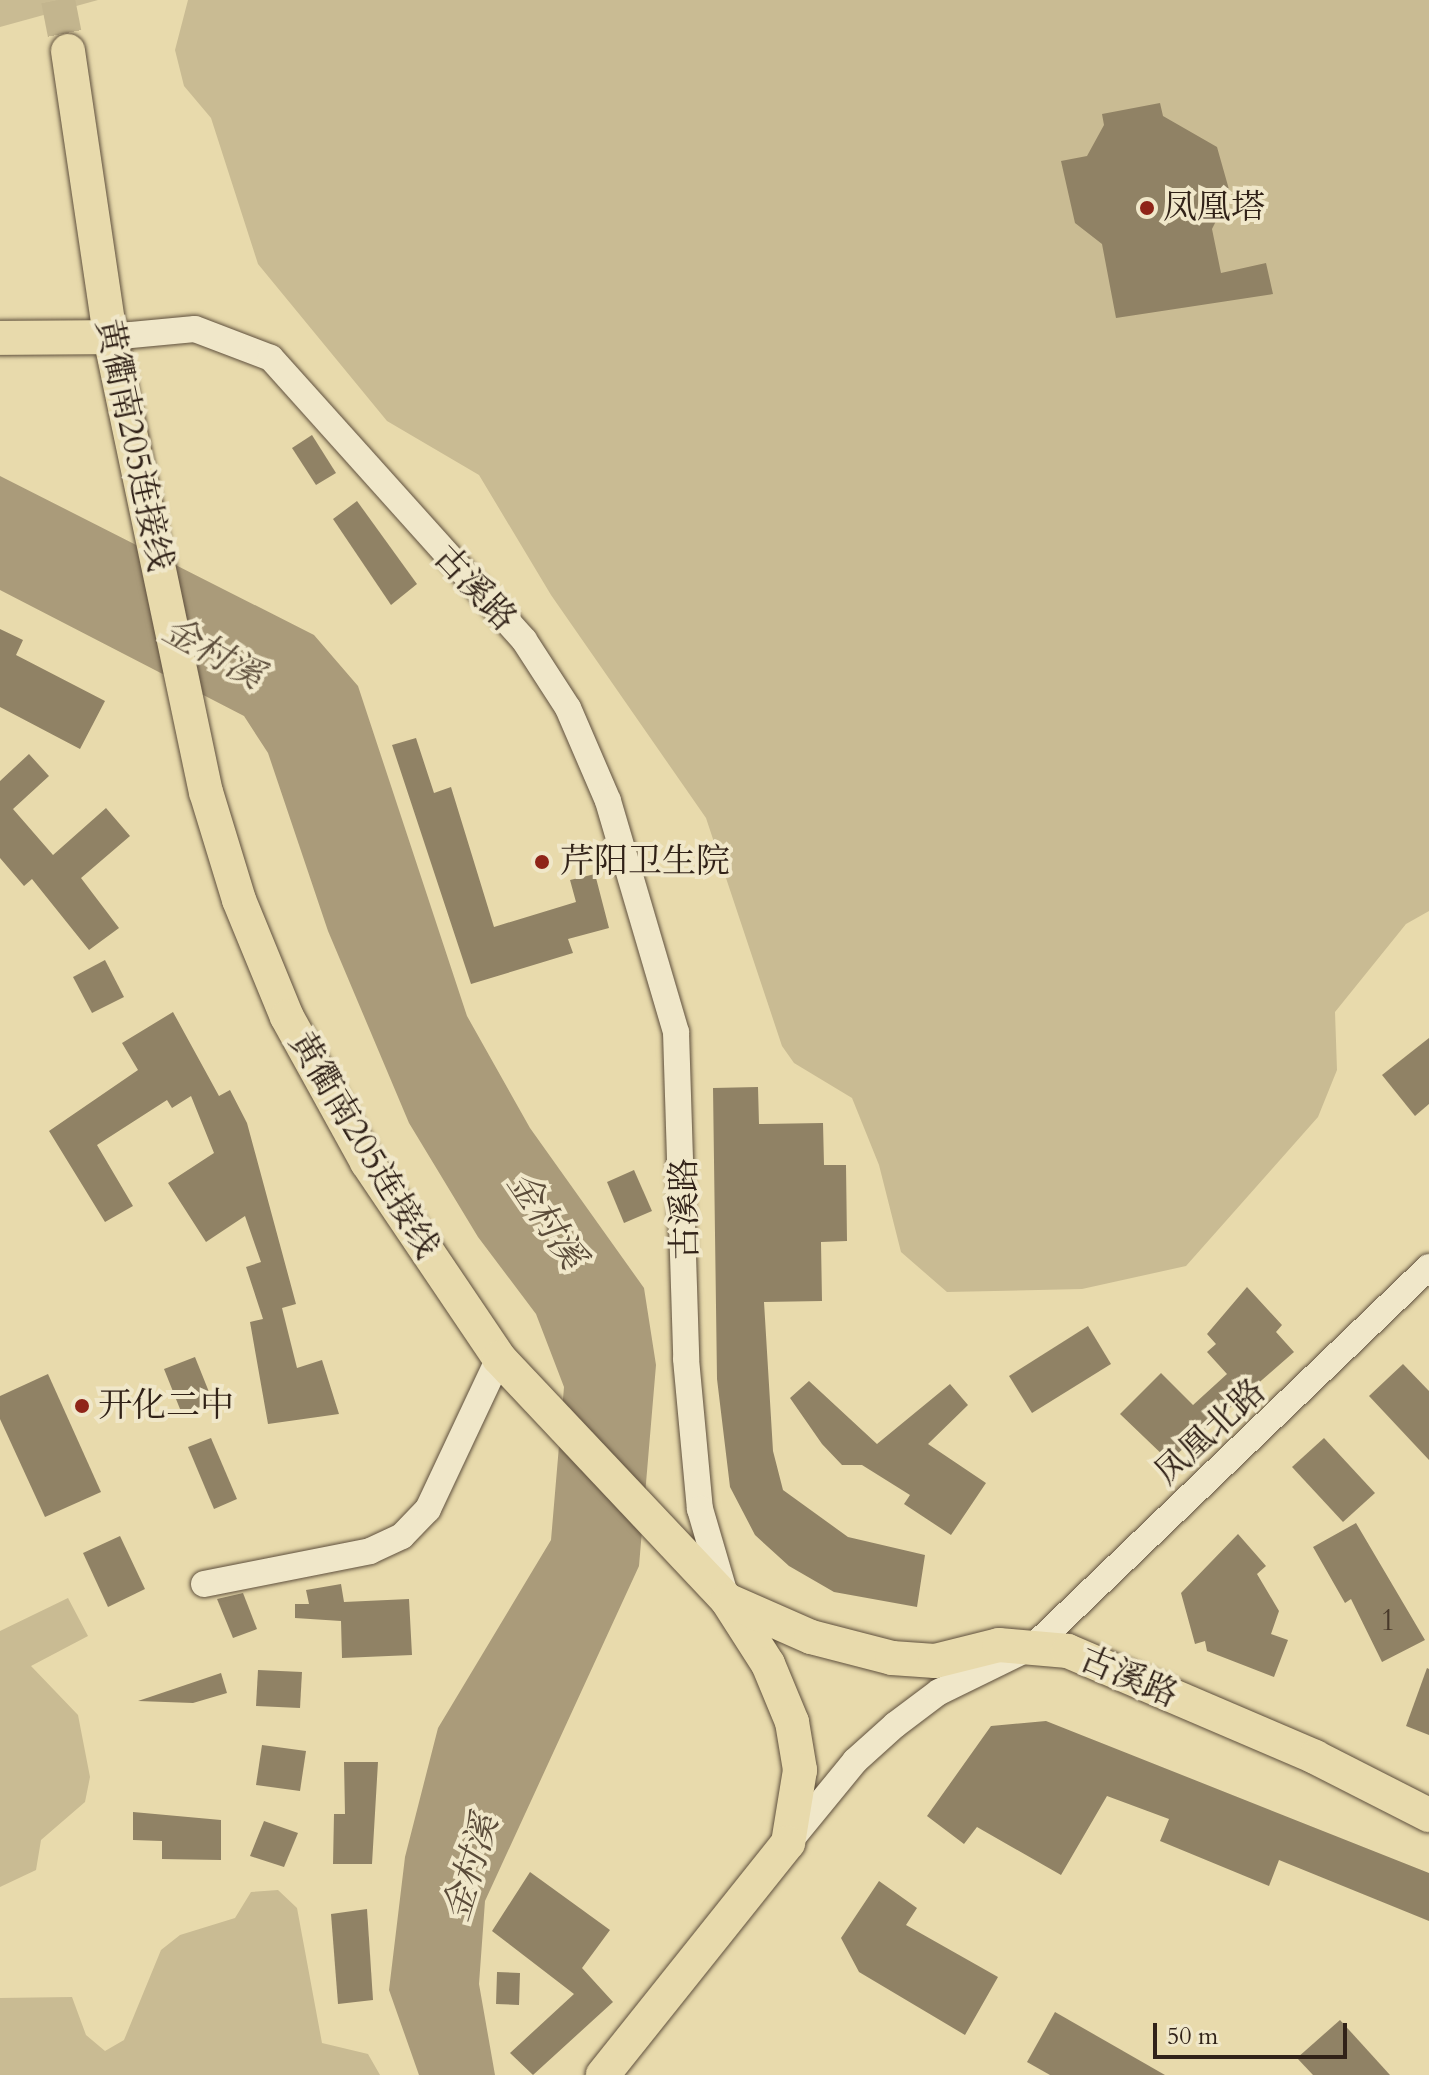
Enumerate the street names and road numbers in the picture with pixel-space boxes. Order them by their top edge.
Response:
street label: 黄衢南205连接线 [87,315,181,575]
street label: 古溪路 [425,537,525,639]
street label: 黄衢南205连接线 [281,1025,447,1265]
street label: 古溪路 [664,1158,706,1260]
street label: 凤凰北路 [1146,1371,1274,1493]
street label: 古溪路 [1074,1638,1184,1716]

